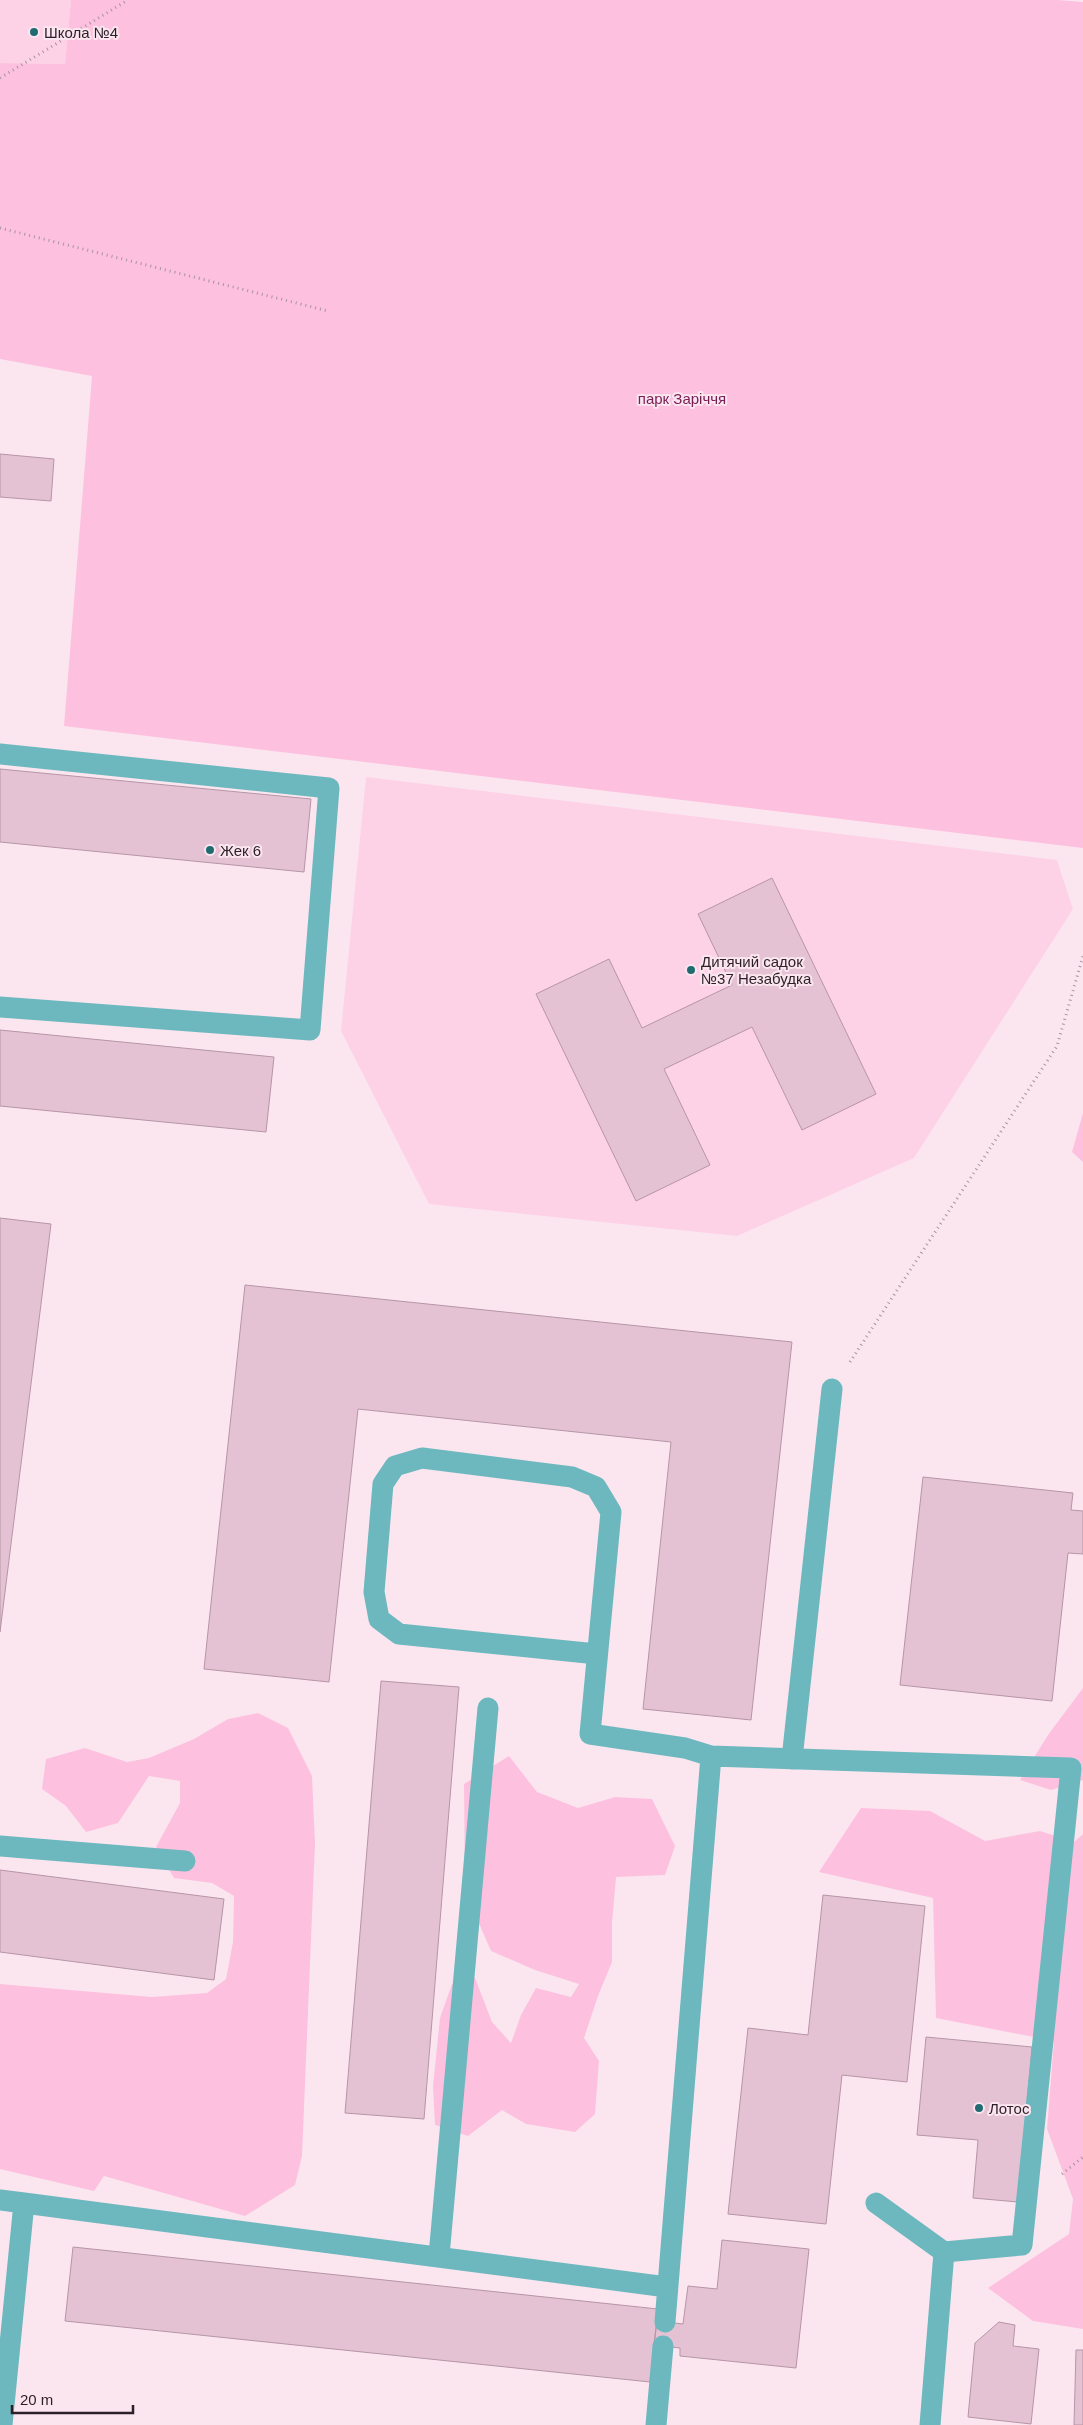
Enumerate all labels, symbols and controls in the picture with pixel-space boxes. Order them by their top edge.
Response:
place label: Школа №4 [44,24,118,41]
marker: Школа №4 [28,26,40,38]
park label: парк Заріччя [638,390,726,407]
place label: Жек 6 [220,842,261,859]
marker: Жек 6 [204,844,216,856]
place label: Дитячий садок №37 Незабудка [701,953,812,987]
marker: Дитячий садок №37 Незабудка [685,964,697,976]
place label: Лотос [989,2100,1030,2117]
marker: Лотос [973,2102,985,2114]
scale bar [12,2382,134,2414]
text: 20 m [20,2391,53,2408]

